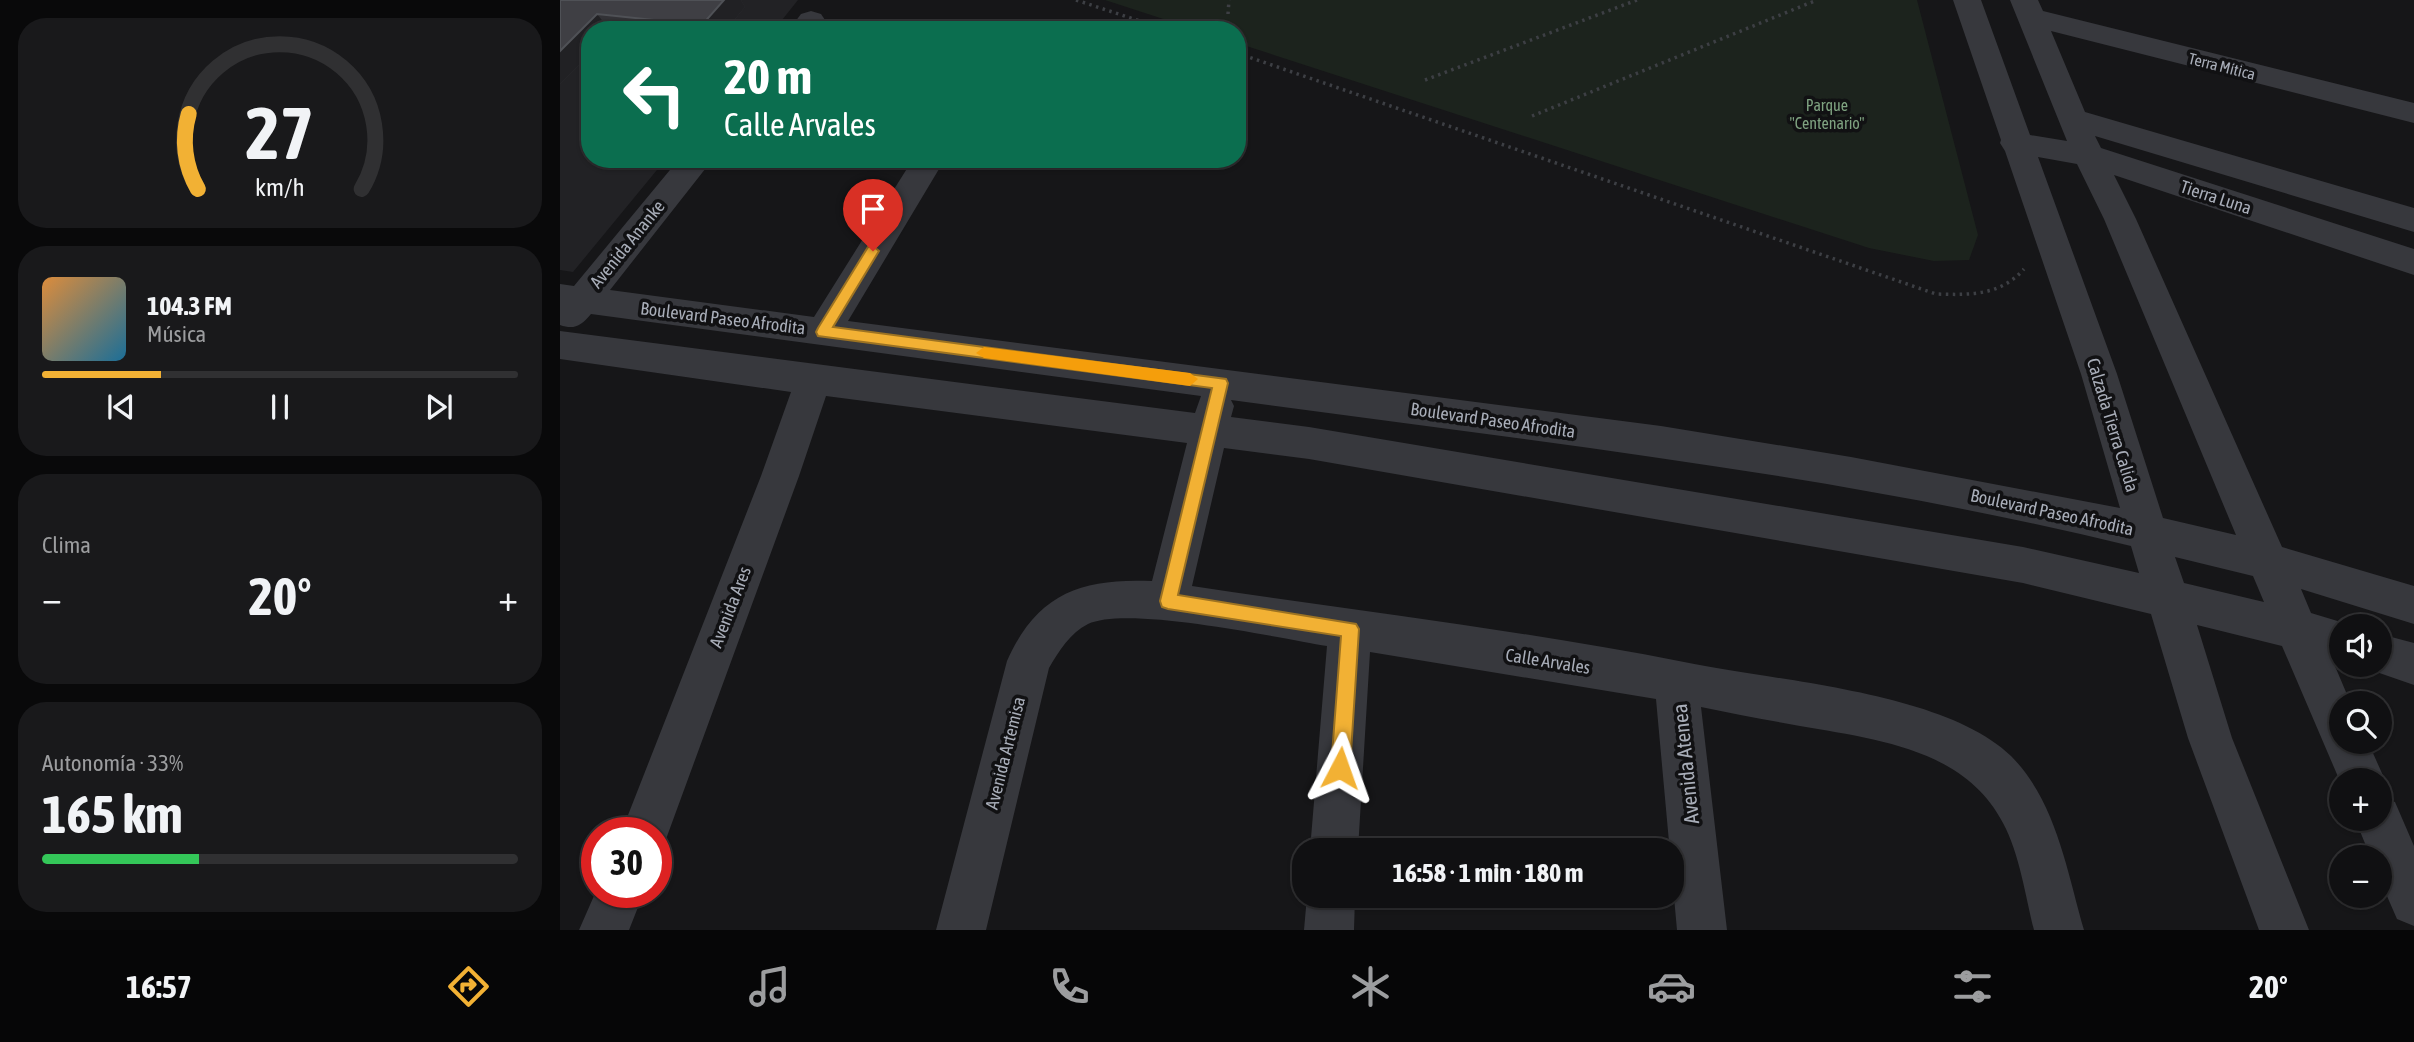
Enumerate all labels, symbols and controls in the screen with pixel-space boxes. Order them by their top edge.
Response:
text: 20 m [724,48,812,104]
icon: left [609,49,700,140]
street label: Terra Mítica [2187,49,2257,83]
text: 27 [246,91,314,174]
park label: Parque "Centenario" [1790,96,1864,132]
text: Calle Arvales [724,106,876,143]
text: km/h [255,173,305,201]
street label: Tierra Luna [2178,176,2254,218]
pin [843,179,903,251]
icon: arrive [854,190,892,228]
street label: Avenida Ananke [585,196,669,292]
text: 104.3 FM [147,291,232,321]
street label: Boulevard Paseo Afrodita [639,297,807,339]
text: Música [147,321,206,347]
street label: Calzada Tierra Calida [2083,356,2143,494]
icon: previous [102,388,140,426]
icon: pause [261,388,299,426]
icon: next [420,388,458,426]
street label: Boulevard Paseo Afrodita [1409,398,1577,442]
street label: Boulevard Paseo Afrodita [1969,484,2135,540]
text: Clima [42,532,91,558]
street label: Avenida Ares [705,564,755,650]
text: 20° [248,566,312,626]
text: − [42,576,62,619]
text: + [498,576,518,619]
map controls [2329,614,2392,908]
button: sound [2329,614,2392,677]
street label: Calle Arvales [1504,644,1592,678]
button: search [2329,691,2392,754]
street label: Avenida Artemisa [981,694,1029,812]
street label: Avenida Atenea [1667,703,1703,825]
position arrow [1303,731,1377,805]
text: Autonomía · 33% [42,750,183,776]
button: + [2329,768,2392,831]
text: 165 km [42,784,183,844]
speed limit sign: 30 [581,817,672,908]
button: − [2329,845,2392,908]
text: 16:58 · 1 min · 180 m [1393,858,1583,888]
icon: directions [444,962,493,1011]
icon: music [745,962,794,1011]
icon: phone [1045,962,1094,1011]
icon: climate [1346,962,1395,1011]
icon: car [1647,962,1696,1011]
icon: filters [1948,962,1997,1011]
text: 16:57 [126,968,192,1005]
text: 20° [2249,968,2288,1005]

